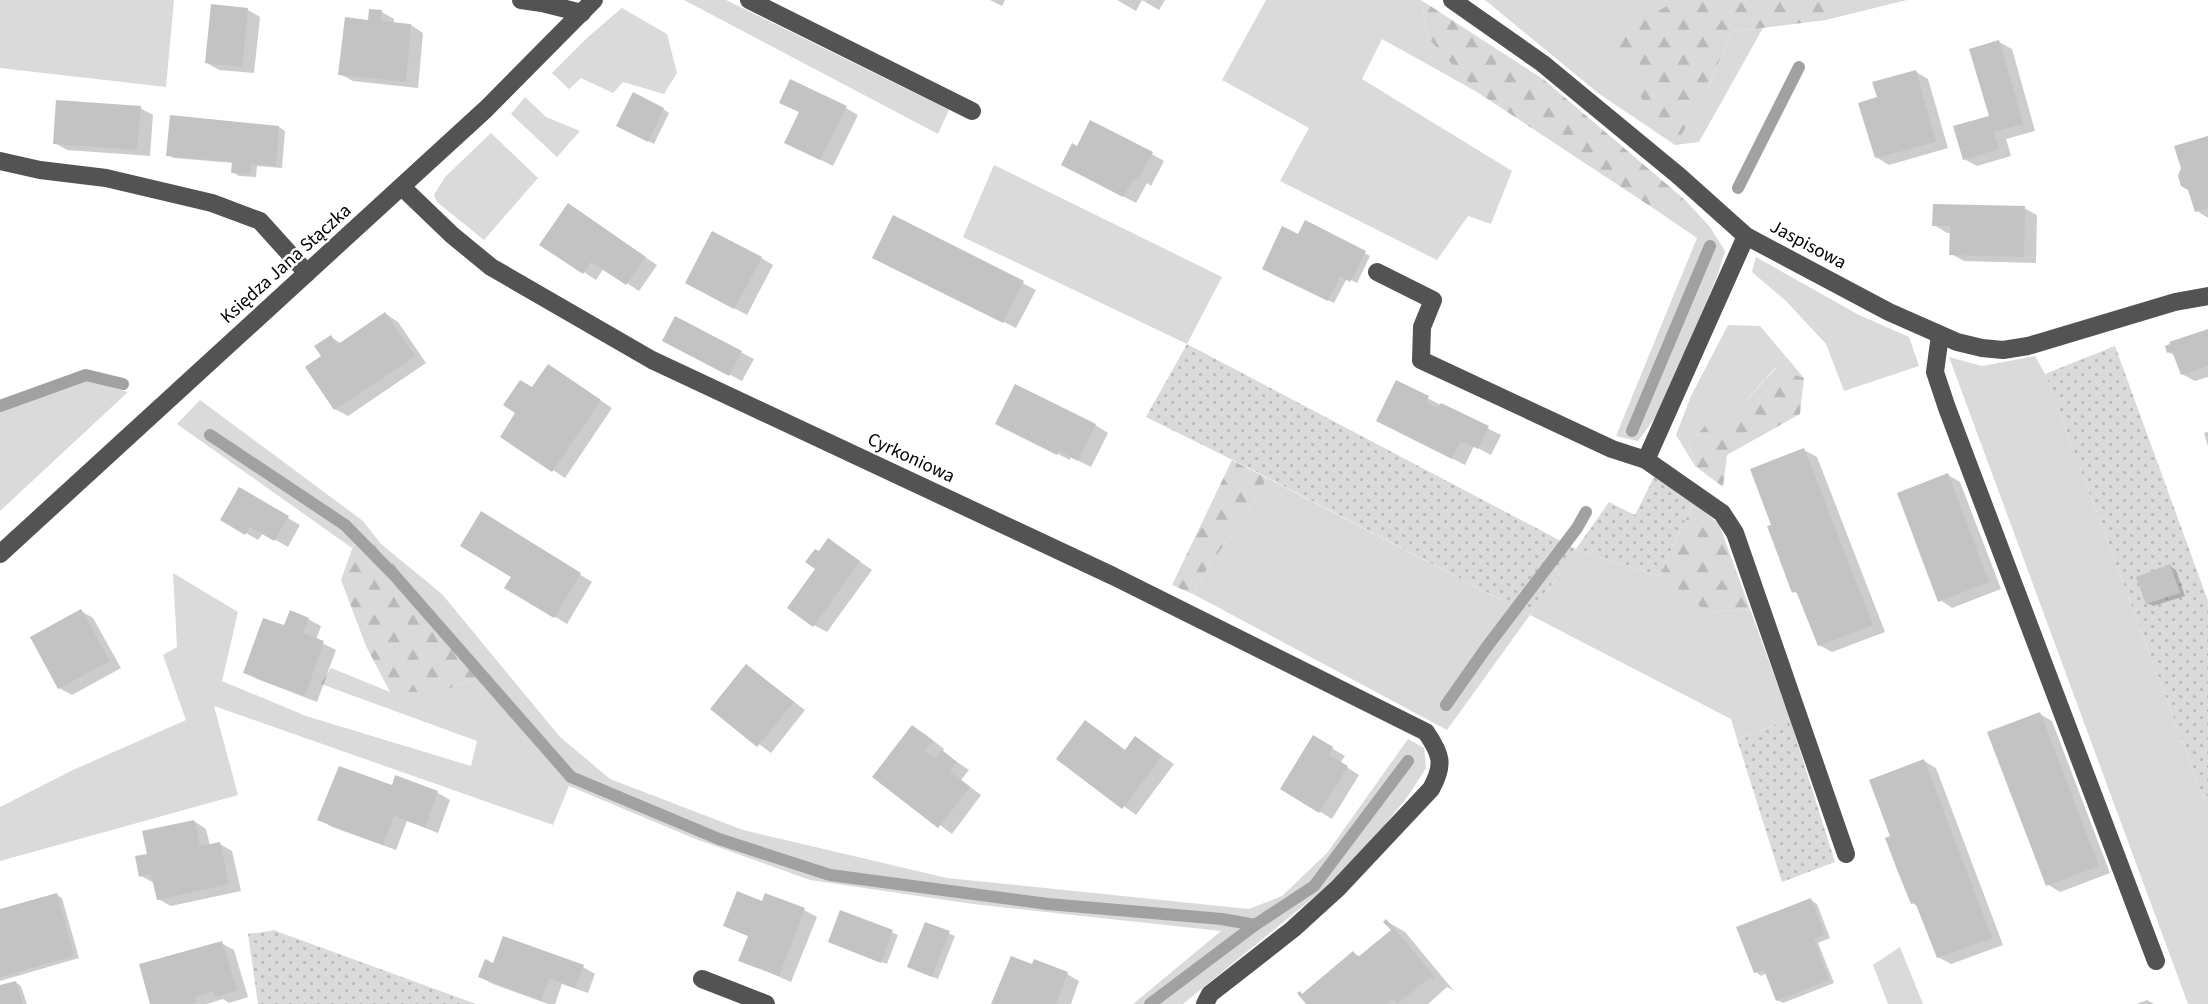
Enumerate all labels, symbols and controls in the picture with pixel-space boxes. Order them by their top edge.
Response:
street label: Księdza Jana Stączka [215,198,357,330]
street label: Jaspisowa [1765,214,1851,276]
street label: Cyrkoniowa [863,426,959,490]

